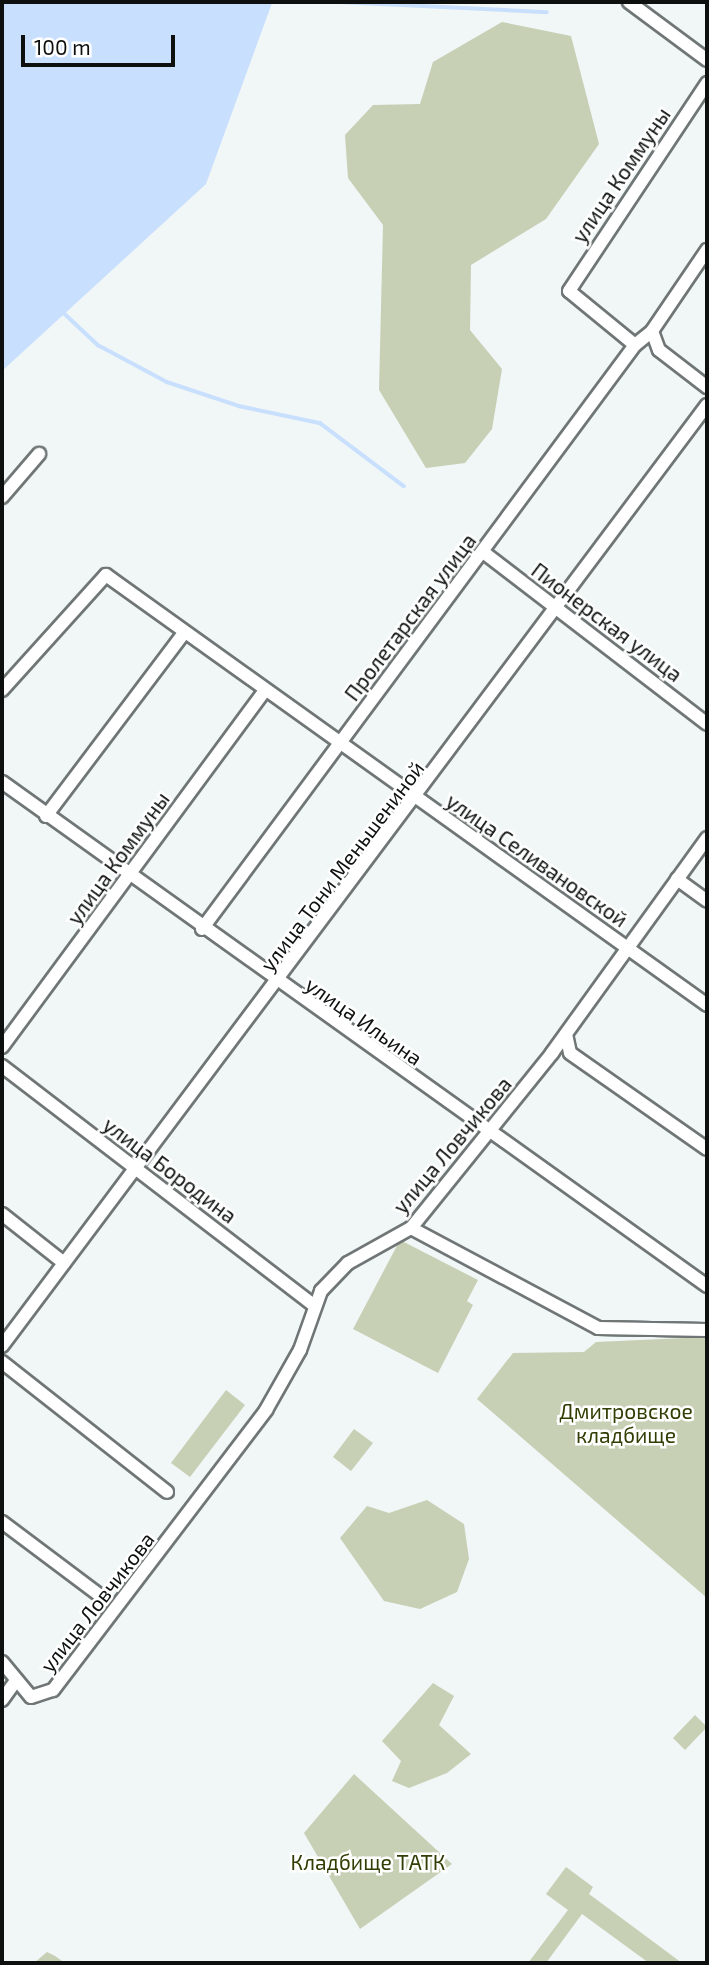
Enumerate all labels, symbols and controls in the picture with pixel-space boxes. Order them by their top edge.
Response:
scale bar [24,21,178,65]
text: 100 m [34,34,91,59]
street label: улица Коммуны [566,103,676,247]
street label: Пролетарская улица [339,528,481,706]
street label: Пионерская улица [527,557,687,687]
street label: улица Тони Меньшениной [255,756,429,976]
street label: улица Коммуны [61,787,175,929]
street label: улица Селивановской [442,788,632,932]
street label: улица Ильина [301,971,427,1071]
street label: улица Ловчикова [388,1072,516,1218]
street label: улица Бородина [98,1112,242,1228]
park label: Дмитровское кладбище [559,1398,693,1448]
street label: улица Ловчикова [35,1527,159,1677]
park label: Кладбище ТАТК [291,1849,445,1875]

